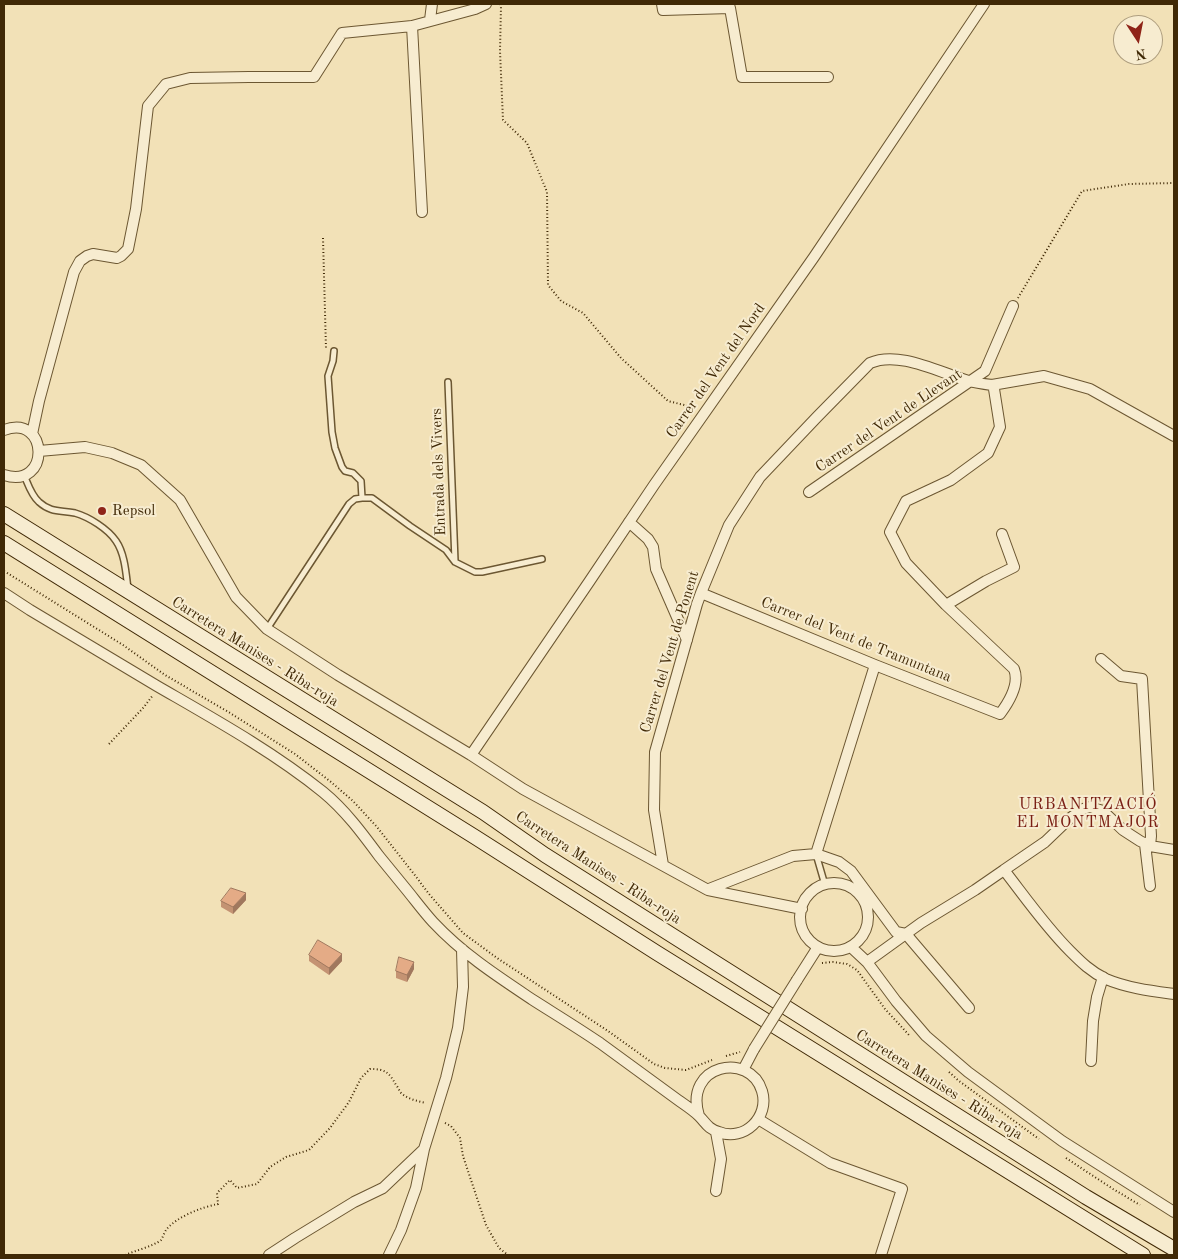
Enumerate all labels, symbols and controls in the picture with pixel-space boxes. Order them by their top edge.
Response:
north arrow [1113,15,1163,65]
text: N [1134,46,1147,62]
street label: Carrer del Vent del Nord [663,300,769,442]
street label: Carrer del Vent de Llevant [812,365,966,477]
street label: Entrada dels Vivers [428,408,450,536]
place label: Repsol [112,502,155,520]
marker: Repsol [96,505,108,517]
street label: Carrer del Vent de Ponent [637,569,703,735]
street label: Carretera Manises - Riba-roja [168,593,342,711]
street label: Carrer del Vent de Tramuntana [758,593,954,687]
district label: URBANITZACIÓ EL MONTMAJOR [1015,795,1161,833]
street label: Carretera Manises - Riba-roja [512,808,684,928]
street label: Carretera Manises - Riba-roja [852,1026,1026,1144]

